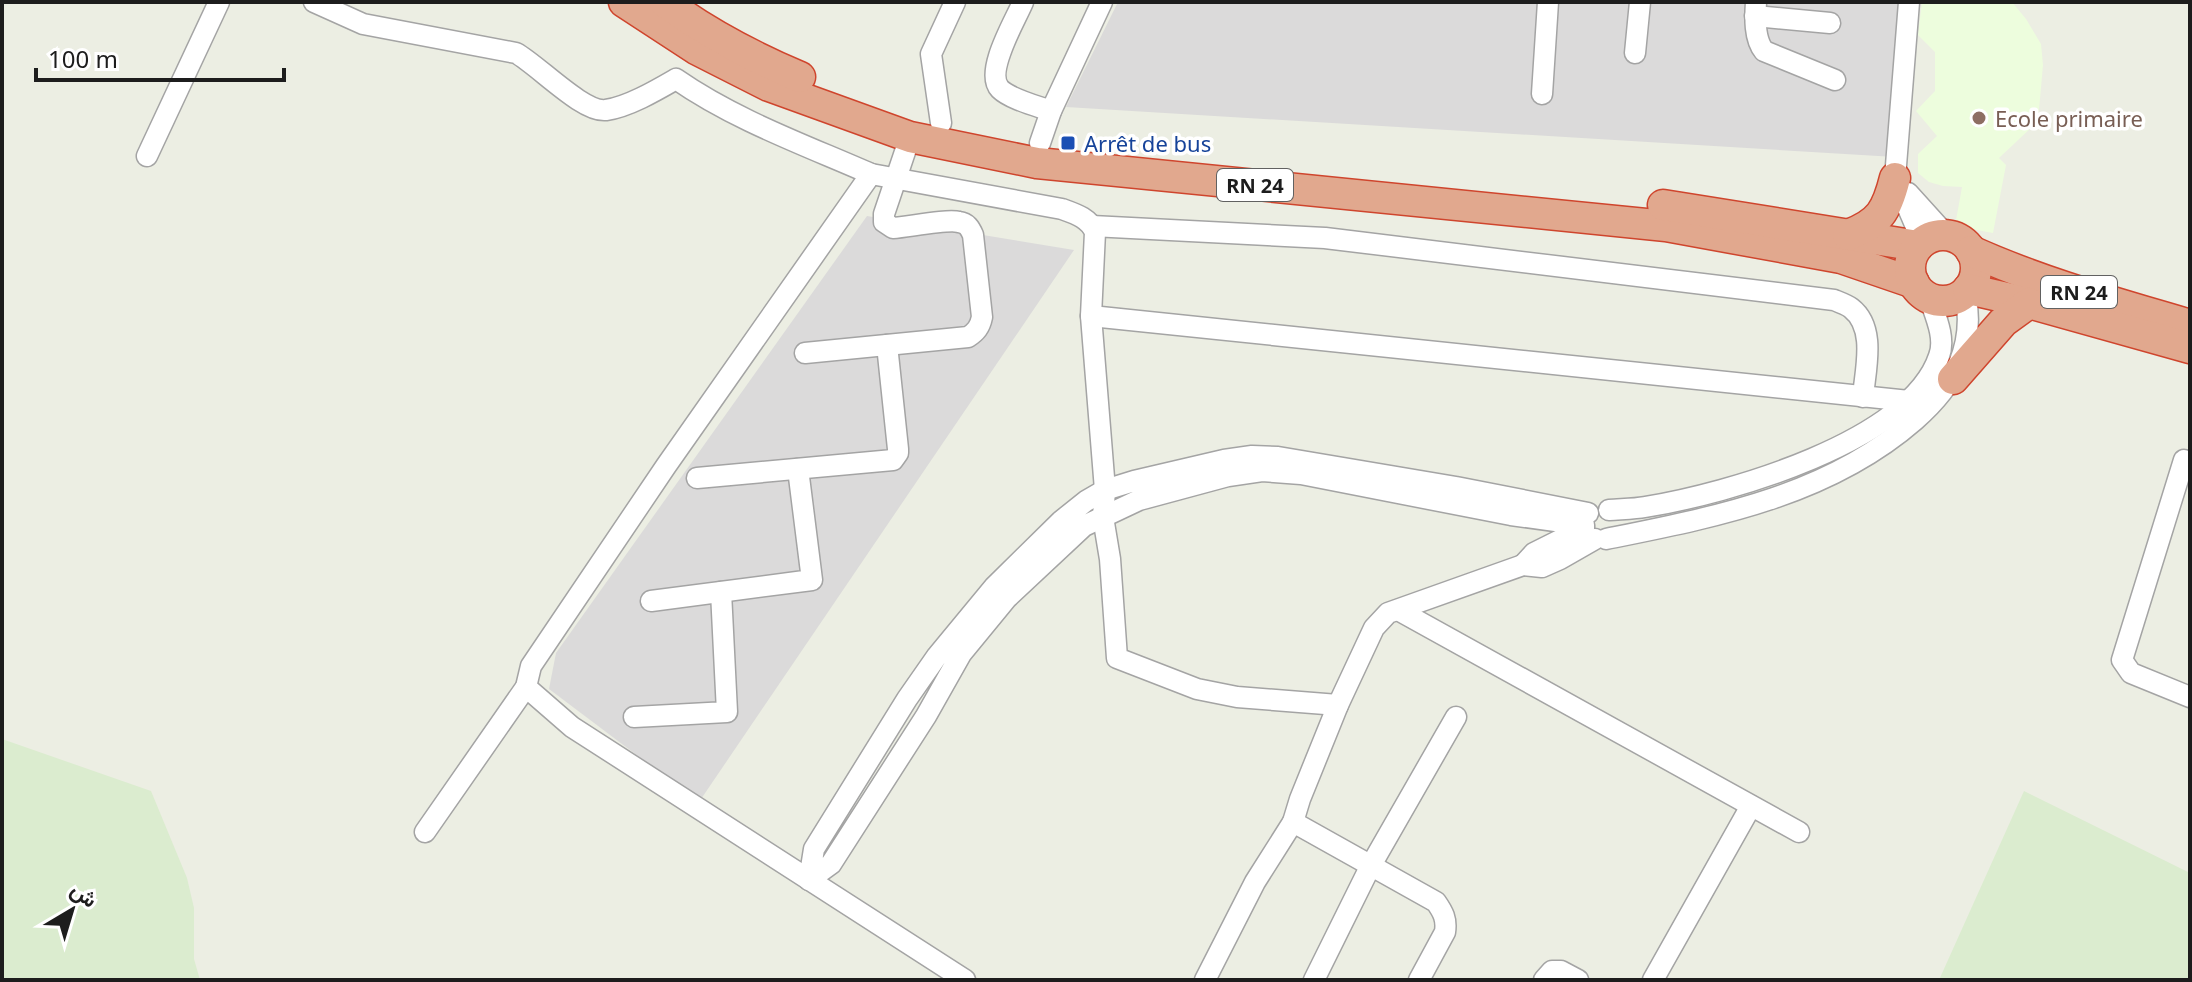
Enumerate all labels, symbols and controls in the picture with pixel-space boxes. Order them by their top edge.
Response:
scale bar [36,32,284,82]
text: 100 m [48,42,118,75]
place label: Ecole primaire [1995,103,2143,133]
marker: Ecole primaire [1970,109,1988,127]
place label: Arrêt de bus [1084,128,1211,158]
marker: Arrêt de bus [1059,134,1077,152]
road number: RN 24 [1217,169,1293,201]
road number: RN 24 [2041,276,2117,308]
north arrow [32,870,112,950]
text: ش [65,873,105,913]

